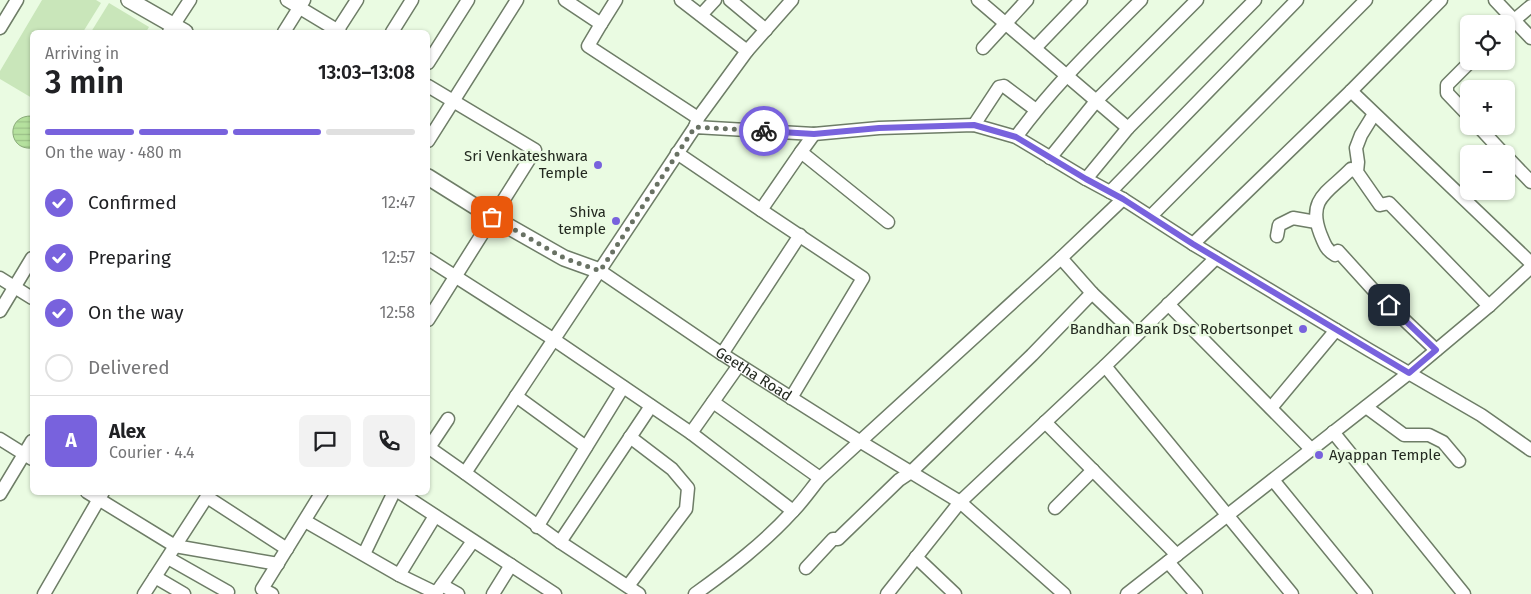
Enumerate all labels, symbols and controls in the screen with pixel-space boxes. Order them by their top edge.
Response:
map controls [1460,15,1515,200]
button: locate [1460,15,1515,70]
text: Arriving in [45,44,119,63]
text: 13:03–13:08 [318,61,415,84]
text: 3 min [45,63,124,101]
button: + [1460,80,1515,135]
courier [739,106,789,156]
icon: bike [750,117,778,145]
text: On the way · 480 m [45,143,182,162]
button: − [1460,145,1515,200]
place label: Sri Venkateshwara Temple [464,147,588,182]
marker: Sri Venkateshwara Temple [592,159,604,171]
icon: check [45,189,73,217]
text: Confirmed [88,191,177,214]
text: 12:47 [381,193,415,212]
pin [471,196,513,238]
icon: bag [478,203,506,231]
place label: Shiva temple [558,203,606,238]
marker: Shiva temple [610,215,622,227]
icon: check [45,244,73,272]
text: Preparing [88,246,171,269]
text: 12:57 [382,248,415,267]
pin [1368,284,1410,326]
icon: home [1375,291,1403,319]
icon: check [45,299,73,327]
text: On the way [88,301,184,324]
text: 12:58 [379,303,415,322]
place label: Bandhan Bank Dsc Robertsonpet [1070,320,1294,338]
marker: Bandhan Bank Dsc Robertsonpet [1297,323,1309,335]
street label: Geetha Road [712,343,795,405]
text: Delivered [88,356,170,379]
button: chat [299,415,351,467]
button: phone [363,415,415,467]
text: Alex [109,420,146,443]
text: A [65,429,77,452]
text: Courier · 4.4 [109,443,195,462]
place label: Ayappan Temple [1329,446,1441,464]
marker: Ayappan Temple [1313,449,1325,461]

